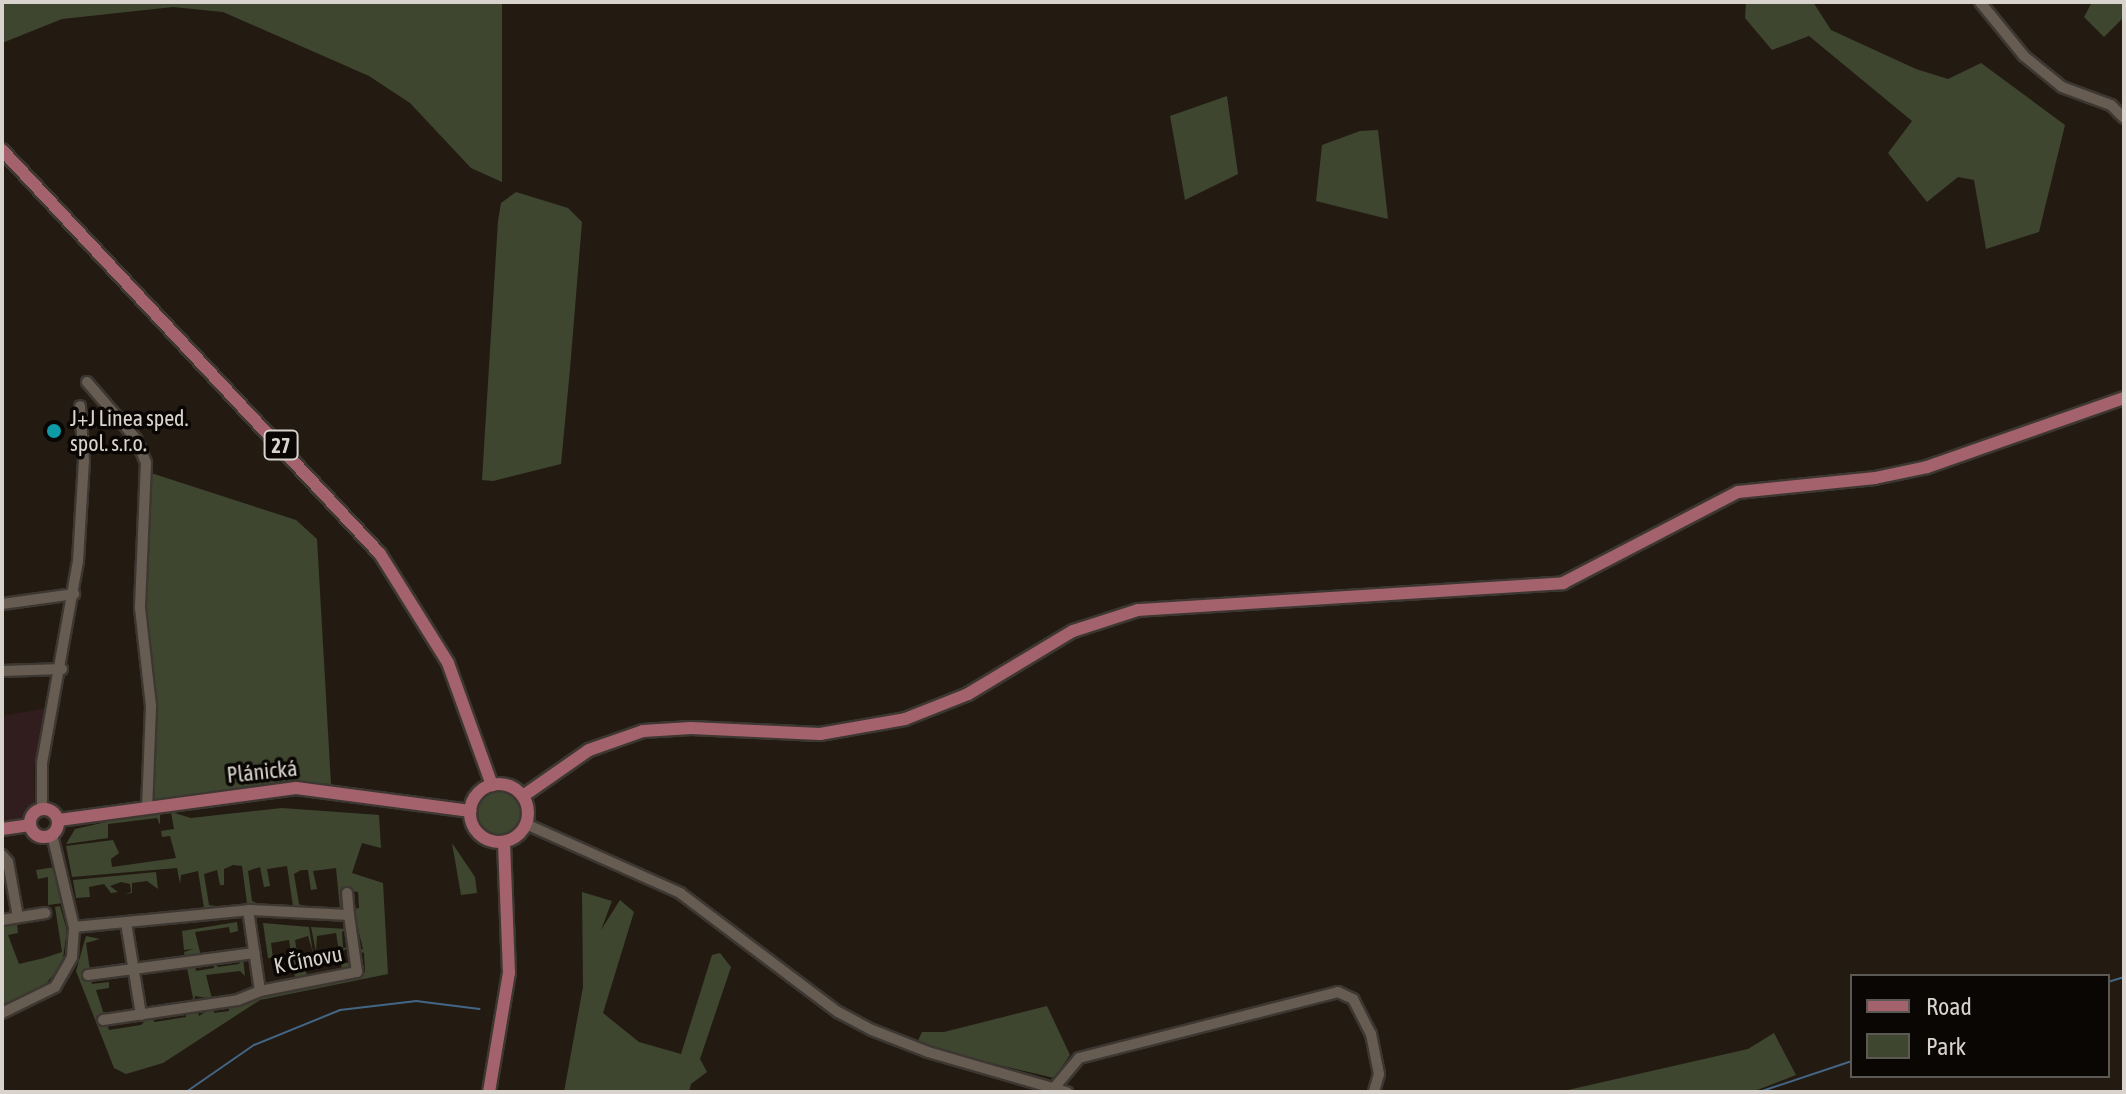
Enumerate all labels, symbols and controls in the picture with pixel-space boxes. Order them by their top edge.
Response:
place label: J+J Linea sped. spol. s.r.o. [70,405,188,456]
marker: J+J Linea sped. spol. s.r.o. [45,422,63,440]
road number: 27 [263,429,299,461]
street label: Plánická [226,755,298,789]
street label: K Čínovu [272,940,344,980]
legend [1850,974,2110,1078]
text: Road [1926,993,1972,1020]
text: Park [1926,1033,1966,1060]

